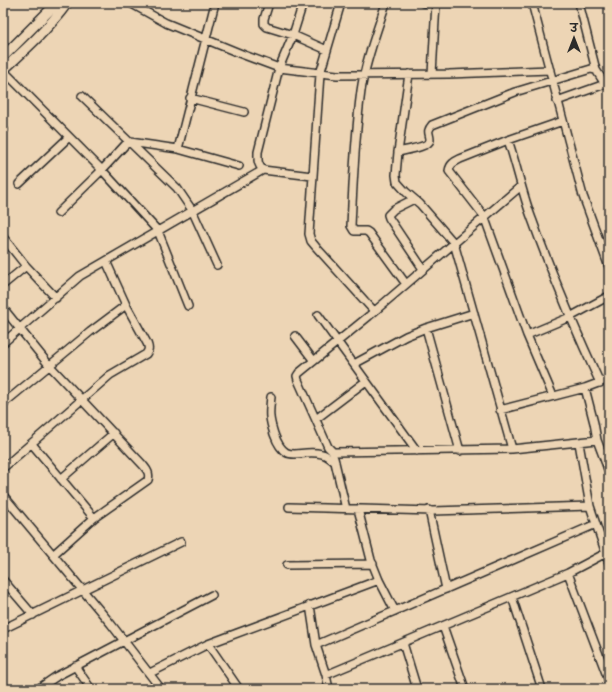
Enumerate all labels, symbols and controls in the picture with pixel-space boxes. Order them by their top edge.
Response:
north arrow [554,18,594,58]
text: उ [569,23,579,36]

